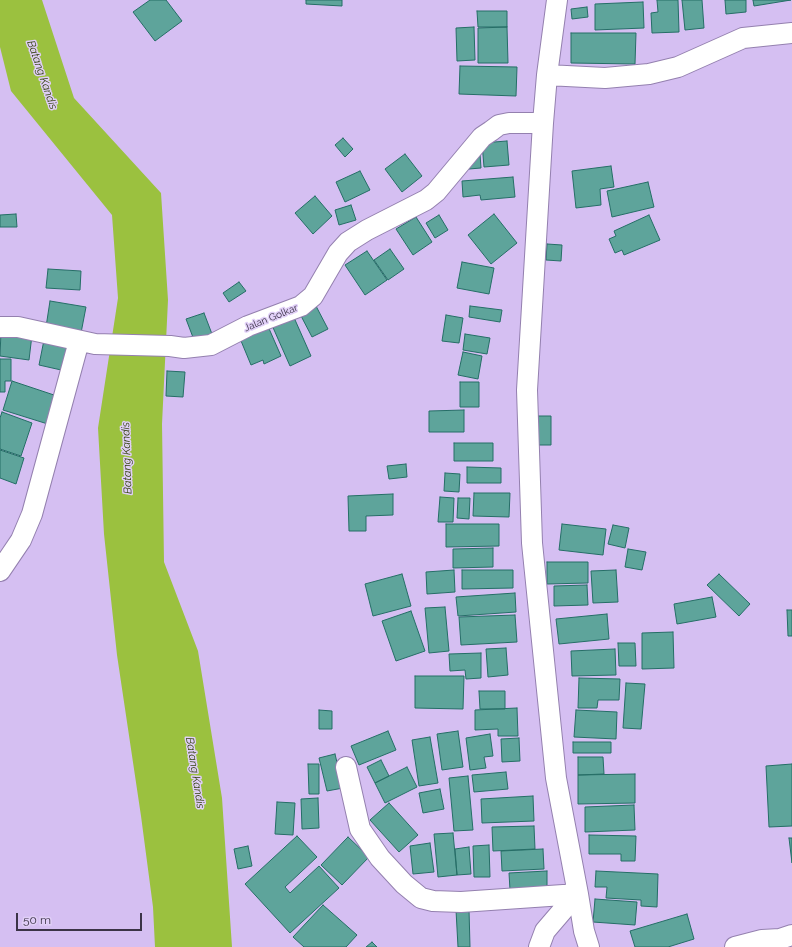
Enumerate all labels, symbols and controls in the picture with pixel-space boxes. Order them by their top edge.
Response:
water label: Batang Kandis [24,39,60,111]
street label: Jalan Golkar [242,302,300,334]
water label: Batang Kandis [119,422,135,494]
water label: Batang Kandis [183,736,207,810]
scale bar [18,905,144,931]
text: 50 m [23,913,51,927]

